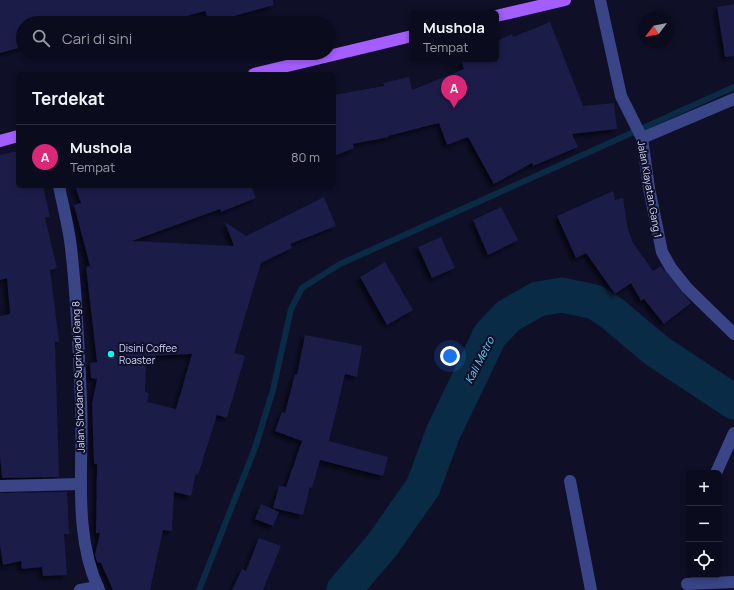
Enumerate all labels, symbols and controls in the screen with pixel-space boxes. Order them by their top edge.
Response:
popup [409,10,499,62]
north arrow [638,12,674,48]
search box [16,16,336,60]
text: Mushola [423,17,485,38]
icon: search [30,27,52,49]
text: Cari di sini [62,28,132,49]
text: Tempat [423,38,468,56]
pin: A [441,75,467,108]
text: Terdekat [32,87,105,110]
text: Mushola [70,137,132,158]
street label: Jalan Klayatan Gang 1 [635,140,665,238]
text: A [41,148,49,166]
text: 80 m [291,148,320,166]
text: Tempat [70,158,115,176]
street label: Jalan Shodanco Supriyadi Gang 8 [68,301,88,453]
water label: Kali Metro [461,333,498,386]
place label: Disini Coffee Roaster [119,341,177,367]
your location [440,346,460,366]
marker: Disini Coffee Roaster [106,349,116,359]
map controls [686,470,722,578]
button: + [686,470,722,506]
button: − [686,506,722,542]
button: locate [686,542,722,578]

